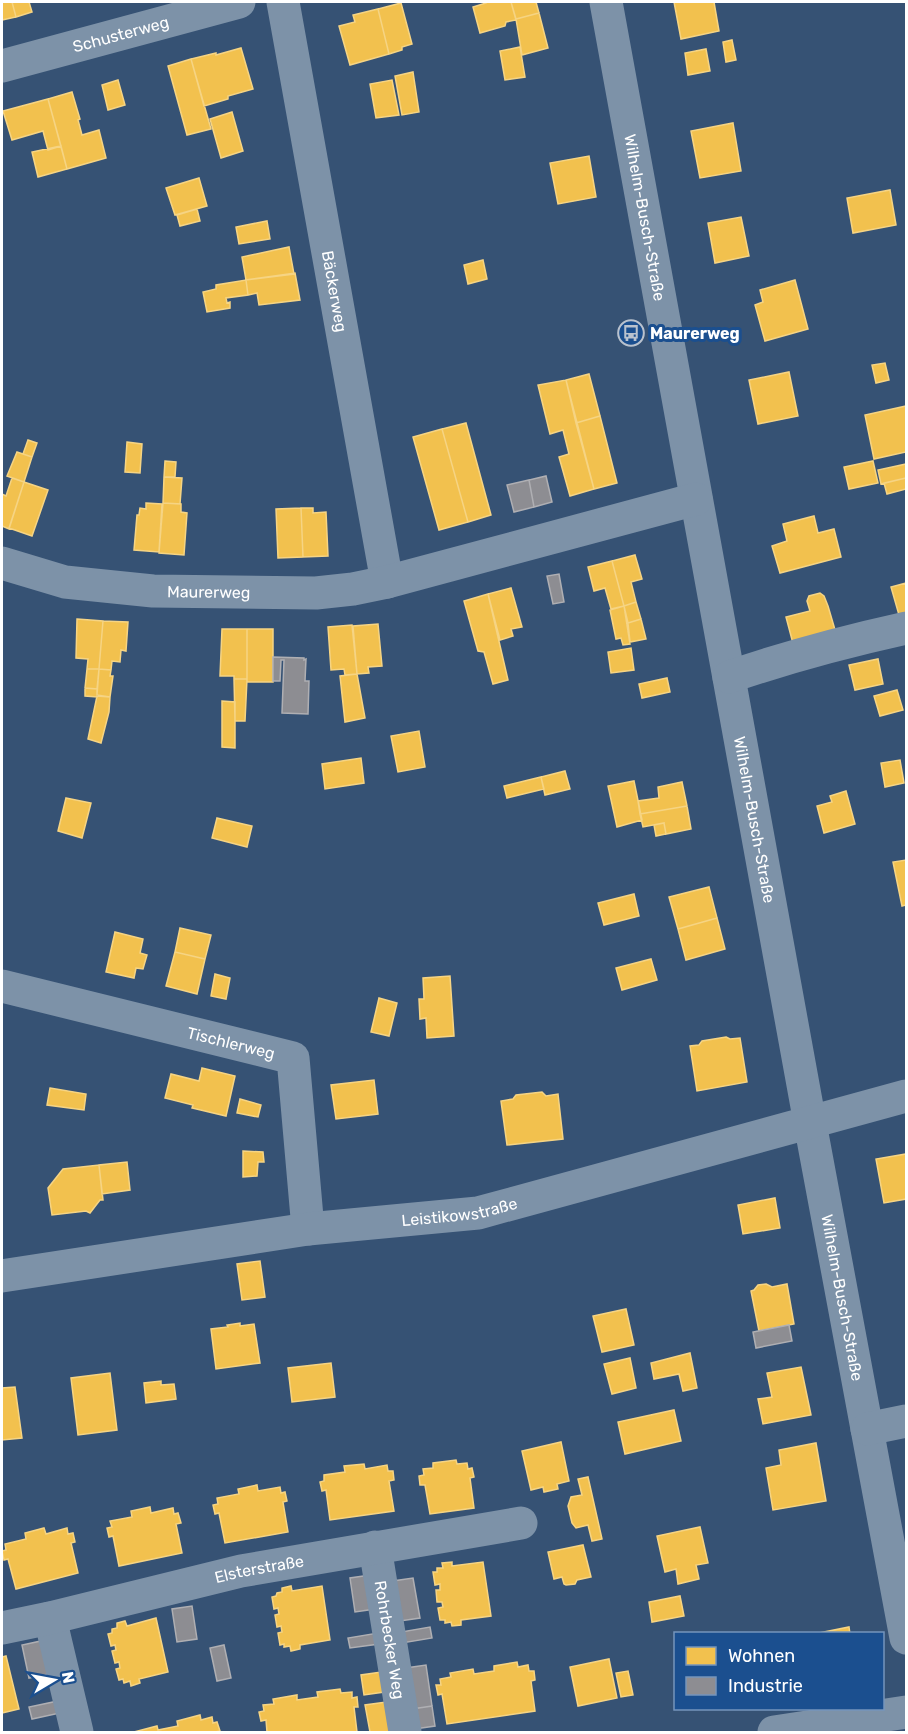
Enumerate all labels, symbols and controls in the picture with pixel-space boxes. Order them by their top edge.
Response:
street label: Schusterweg [71,12,171,56]
street label: Wilhelm-Busch-Straße [621,133,670,302]
street label: Bäckerweg [318,249,352,334]
bus stop icon: Maurerweg [616,318,646,348]
place label: Maurerweg [650,324,740,343]
street label: Maurerweg [167,582,251,602]
street label: Wilhelm-Busch-Straße [730,735,779,904]
street label: Tischlerweg [185,1023,277,1063]
street label: Leistikowstraße [401,1193,519,1230]
street label: Wilhelm-Busch-Straße [818,1213,867,1382]
street label: Elsterstraße [212,1551,305,1587]
street label: Rohrbecker Weg [371,1579,409,1701]
legend [674,1632,884,1710]
text: Wohnen [728,1645,795,1667]
north arrow [24,1650,84,1710]
text: N [58,1670,79,1685]
text: Industrie [728,1675,803,1697]

